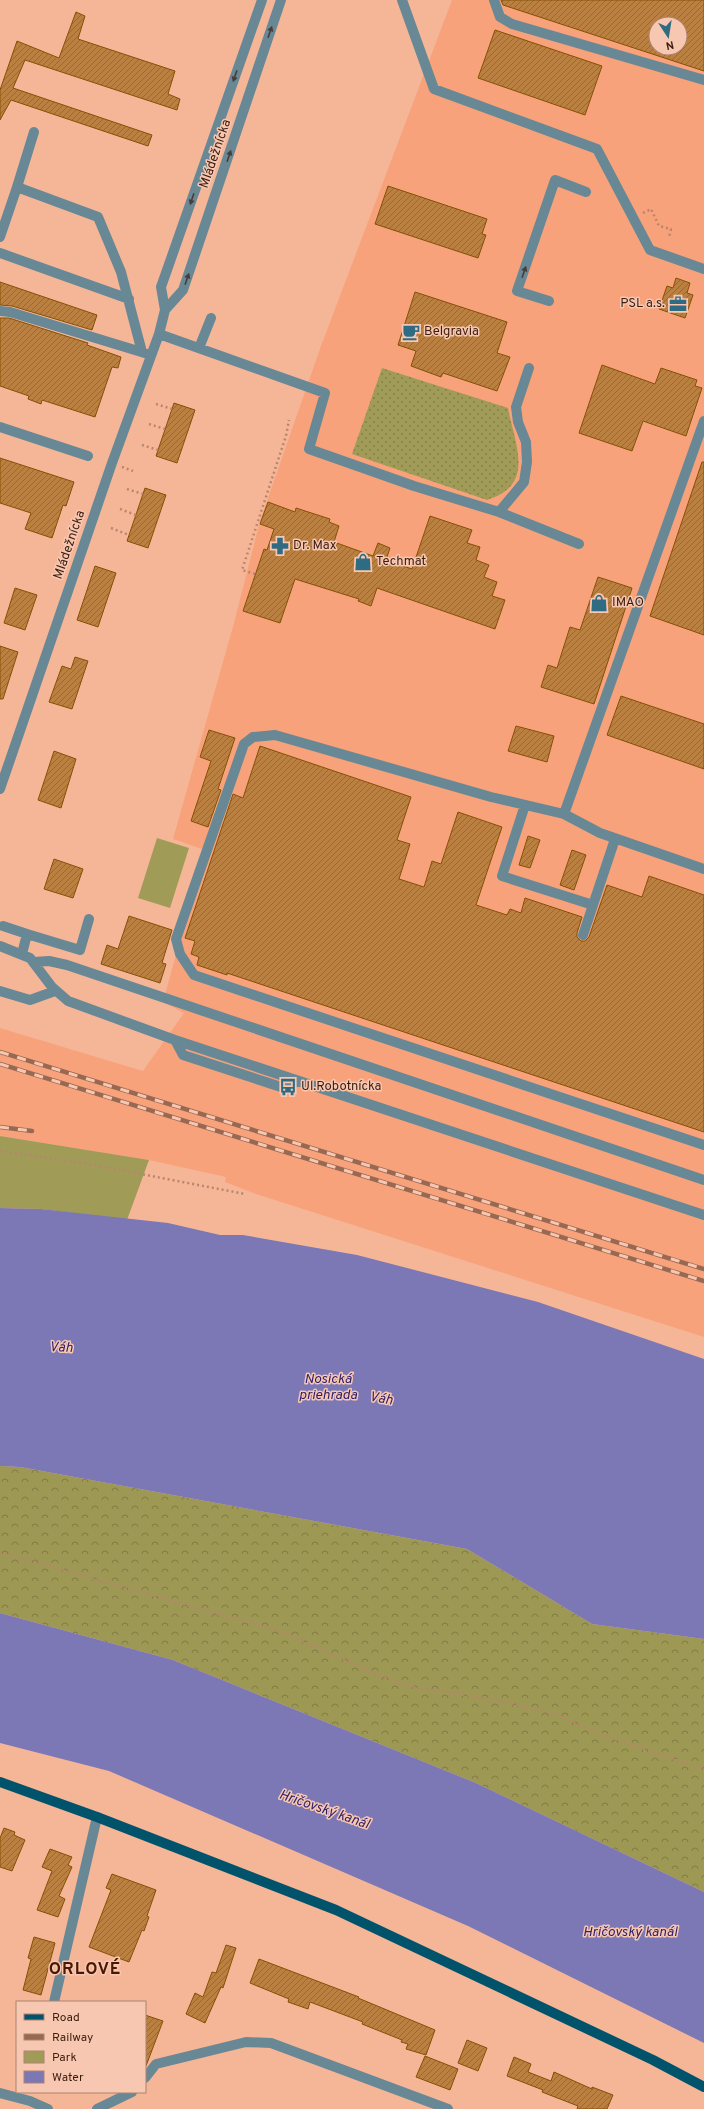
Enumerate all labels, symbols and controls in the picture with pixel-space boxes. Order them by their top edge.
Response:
north arrow [648,16,688,56]
one-way arrow [267,26,273,38]
text: N [665,37,675,52]
one-way arrow [232,71,238,83]
street label: Mládežnícka [197,117,235,191]
one-way arrow [226,149,232,161]
one-way arrow [189,194,195,206]
one-way arrow [521,266,527,278]
one-way arrow [184,272,190,284]
office icon: PSL a.s. [668,294,688,314]
place label: PSL a.s. [620,296,665,312]
cafe icon: Belgravia [401,322,421,342]
place label: Belgravia [424,324,479,340]
street label: Mládežnícka [51,508,89,582]
pharmacy icon: Dr. Max [270,536,290,556]
place label: Dr. Max [293,538,337,554]
shop icon: Techmat [353,552,373,572]
place label: Techmat [376,554,426,570]
shop icon: IMAO [589,593,609,613]
place label: IMAO [612,595,644,611]
bus stop icon: Ul.Robotnícka [278,1077,298,1097]
place label: Ul.Robotnícka [301,1079,381,1095]
water label: Váh [49,1339,74,1357]
water label: Nosická priehrada [299,1371,358,1404]
water label: Váh [368,1389,394,1409]
water label: Hričovský kanál [277,1787,373,1834]
water label: Hričovský kanál [583,1924,679,1941]
district label: ORLOVÉ [49,1958,121,1981]
legend [16,2001,146,2093]
text: Road [52,2010,80,2026]
text: Railway [52,2030,93,2046]
text: Park [52,2050,77,2066]
text: Water [52,2070,84,2086]

